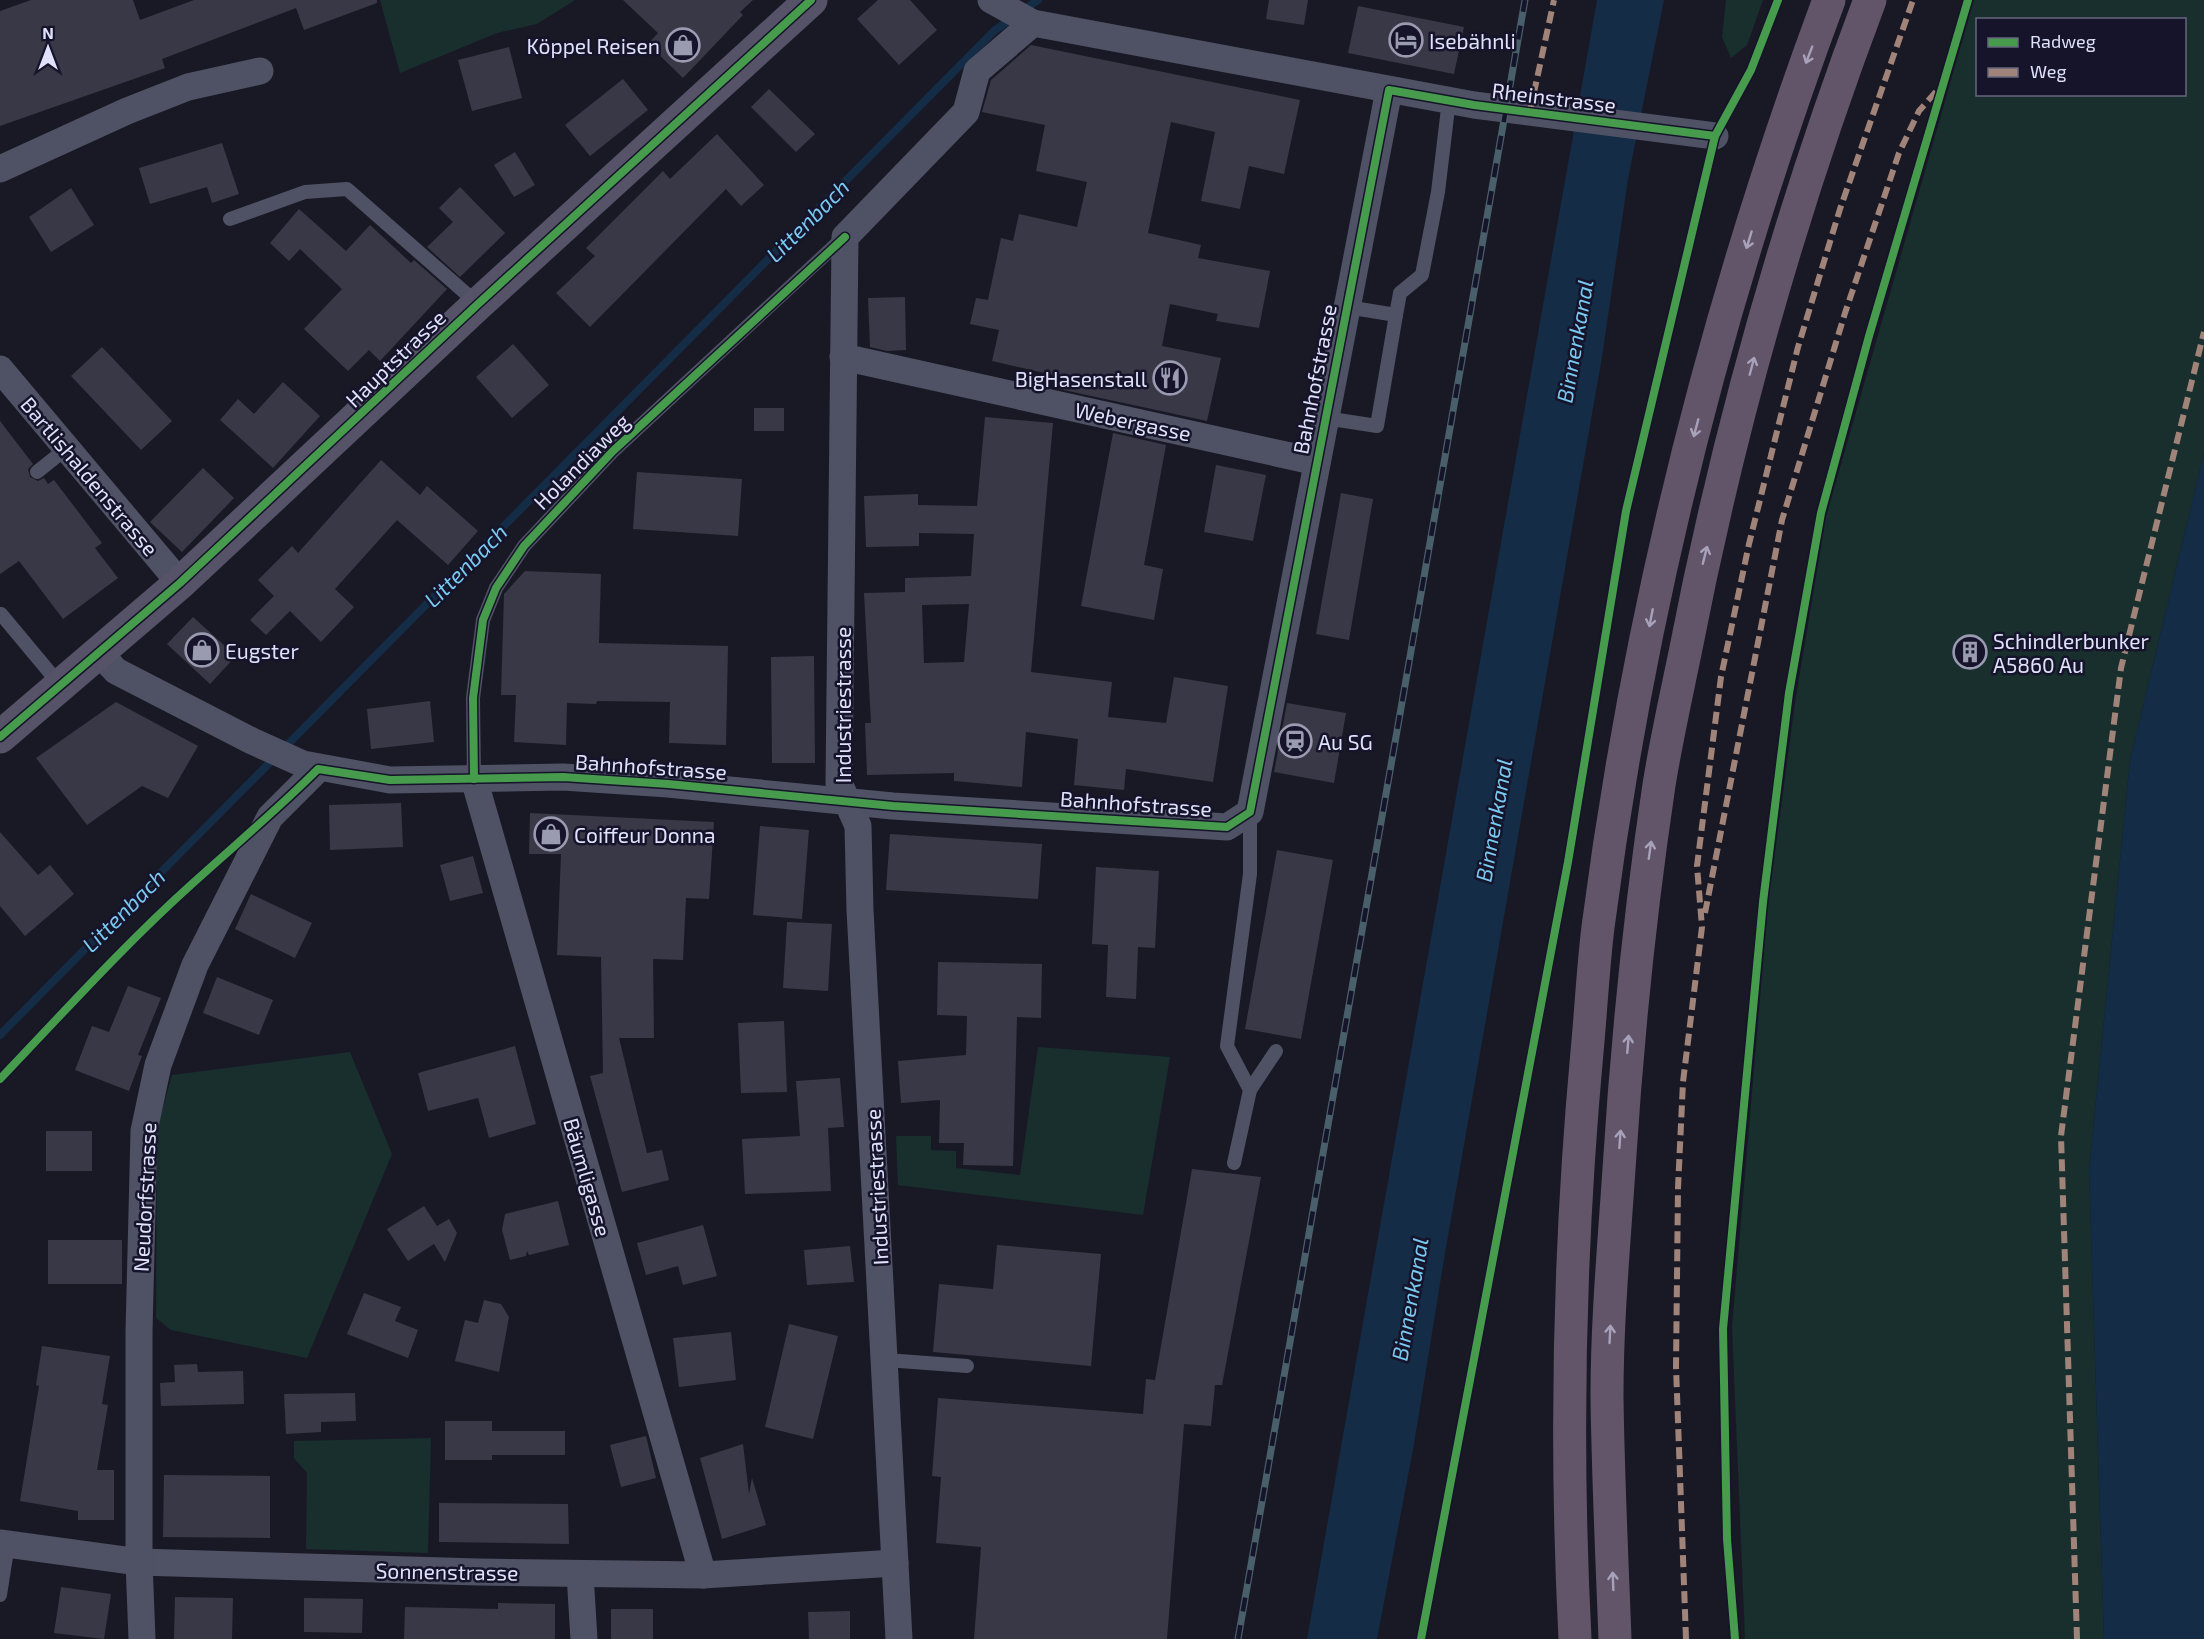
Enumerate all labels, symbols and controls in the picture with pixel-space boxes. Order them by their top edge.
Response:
north arrow [18,18,78,78]
legend [1976,18,2186,96]
hotel icon: Isebähnli [1388,22,1424,58]
text: N [42,23,54,42]
shop icon: Köppel Reisen [665,27,701,63]
place label: Isebähnli [1429,28,1516,53]
text: Radweg [2030,30,2096,52]
place label: Köppel Reisen [526,33,660,58]
one-way arrow [1802,45,1813,64]
text: Weg [2030,60,2066,82]
street label: Rheinstrasse [1490,77,1618,117]
water label: Littenbach [760,173,854,267]
one-way arrow [1743,230,1754,249]
water label: Binnenkanal [1550,277,1598,405]
street label: Bahnhofstrasse [1287,302,1341,456]
street label: Hauptstrasse [340,304,450,412]
one-way arrow [1747,357,1758,376]
restaurant icon: BigHasenstall [1152,360,1188,396]
place label: BigHasenstall [1015,366,1148,391]
street label: Bartlishaldenstrasse [16,391,164,561]
street label: Webergasse [1073,396,1193,446]
street label: Holandiaweg [528,408,634,514]
one-way arrow [1690,418,1701,437]
water label: Littenbach [418,518,512,612]
one-way arrow [1699,546,1711,565]
one-way arrow [1645,607,1656,627]
street label: Industriestrasse [830,627,855,783]
place label: Schindlerbunker A5860 Au [1993,628,2149,677]
shop icon: Eugster [184,632,220,668]
building icon: Schindlerbunker A5860 Au [1952,634,1988,670]
place label: Eugster [225,638,299,663]
station icon: Au SG [1277,723,1313,759]
place label: Au SG [1318,729,1373,754]
street label: Bahnhofstrasse [574,748,728,784]
water label: Binnenkanal [1469,756,1517,884]
street label: Bahnhofstrasse [1059,785,1213,821]
shop icon: Coiffeur Donna [533,816,569,852]
place label: Coiffeur Donna [574,822,716,847]
one-way arrow [1645,840,1656,860]
water label: Littenbach [76,863,170,957]
one-way arrow [1623,1034,1634,1054]
street label: Industriestrasse [859,1108,893,1266]
street label: Bäumligasse [559,1115,617,1239]
street label: Neudorfstrasse [128,1122,160,1272]
one-way arrow [1615,1130,1626,1150]
water label: Binnenkanal [1385,1235,1433,1363]
one-way arrow [1604,1325,1615,1345]
street label: Sonnenstrasse [375,1557,519,1585]
one-way arrow [1607,1571,1618,1591]

